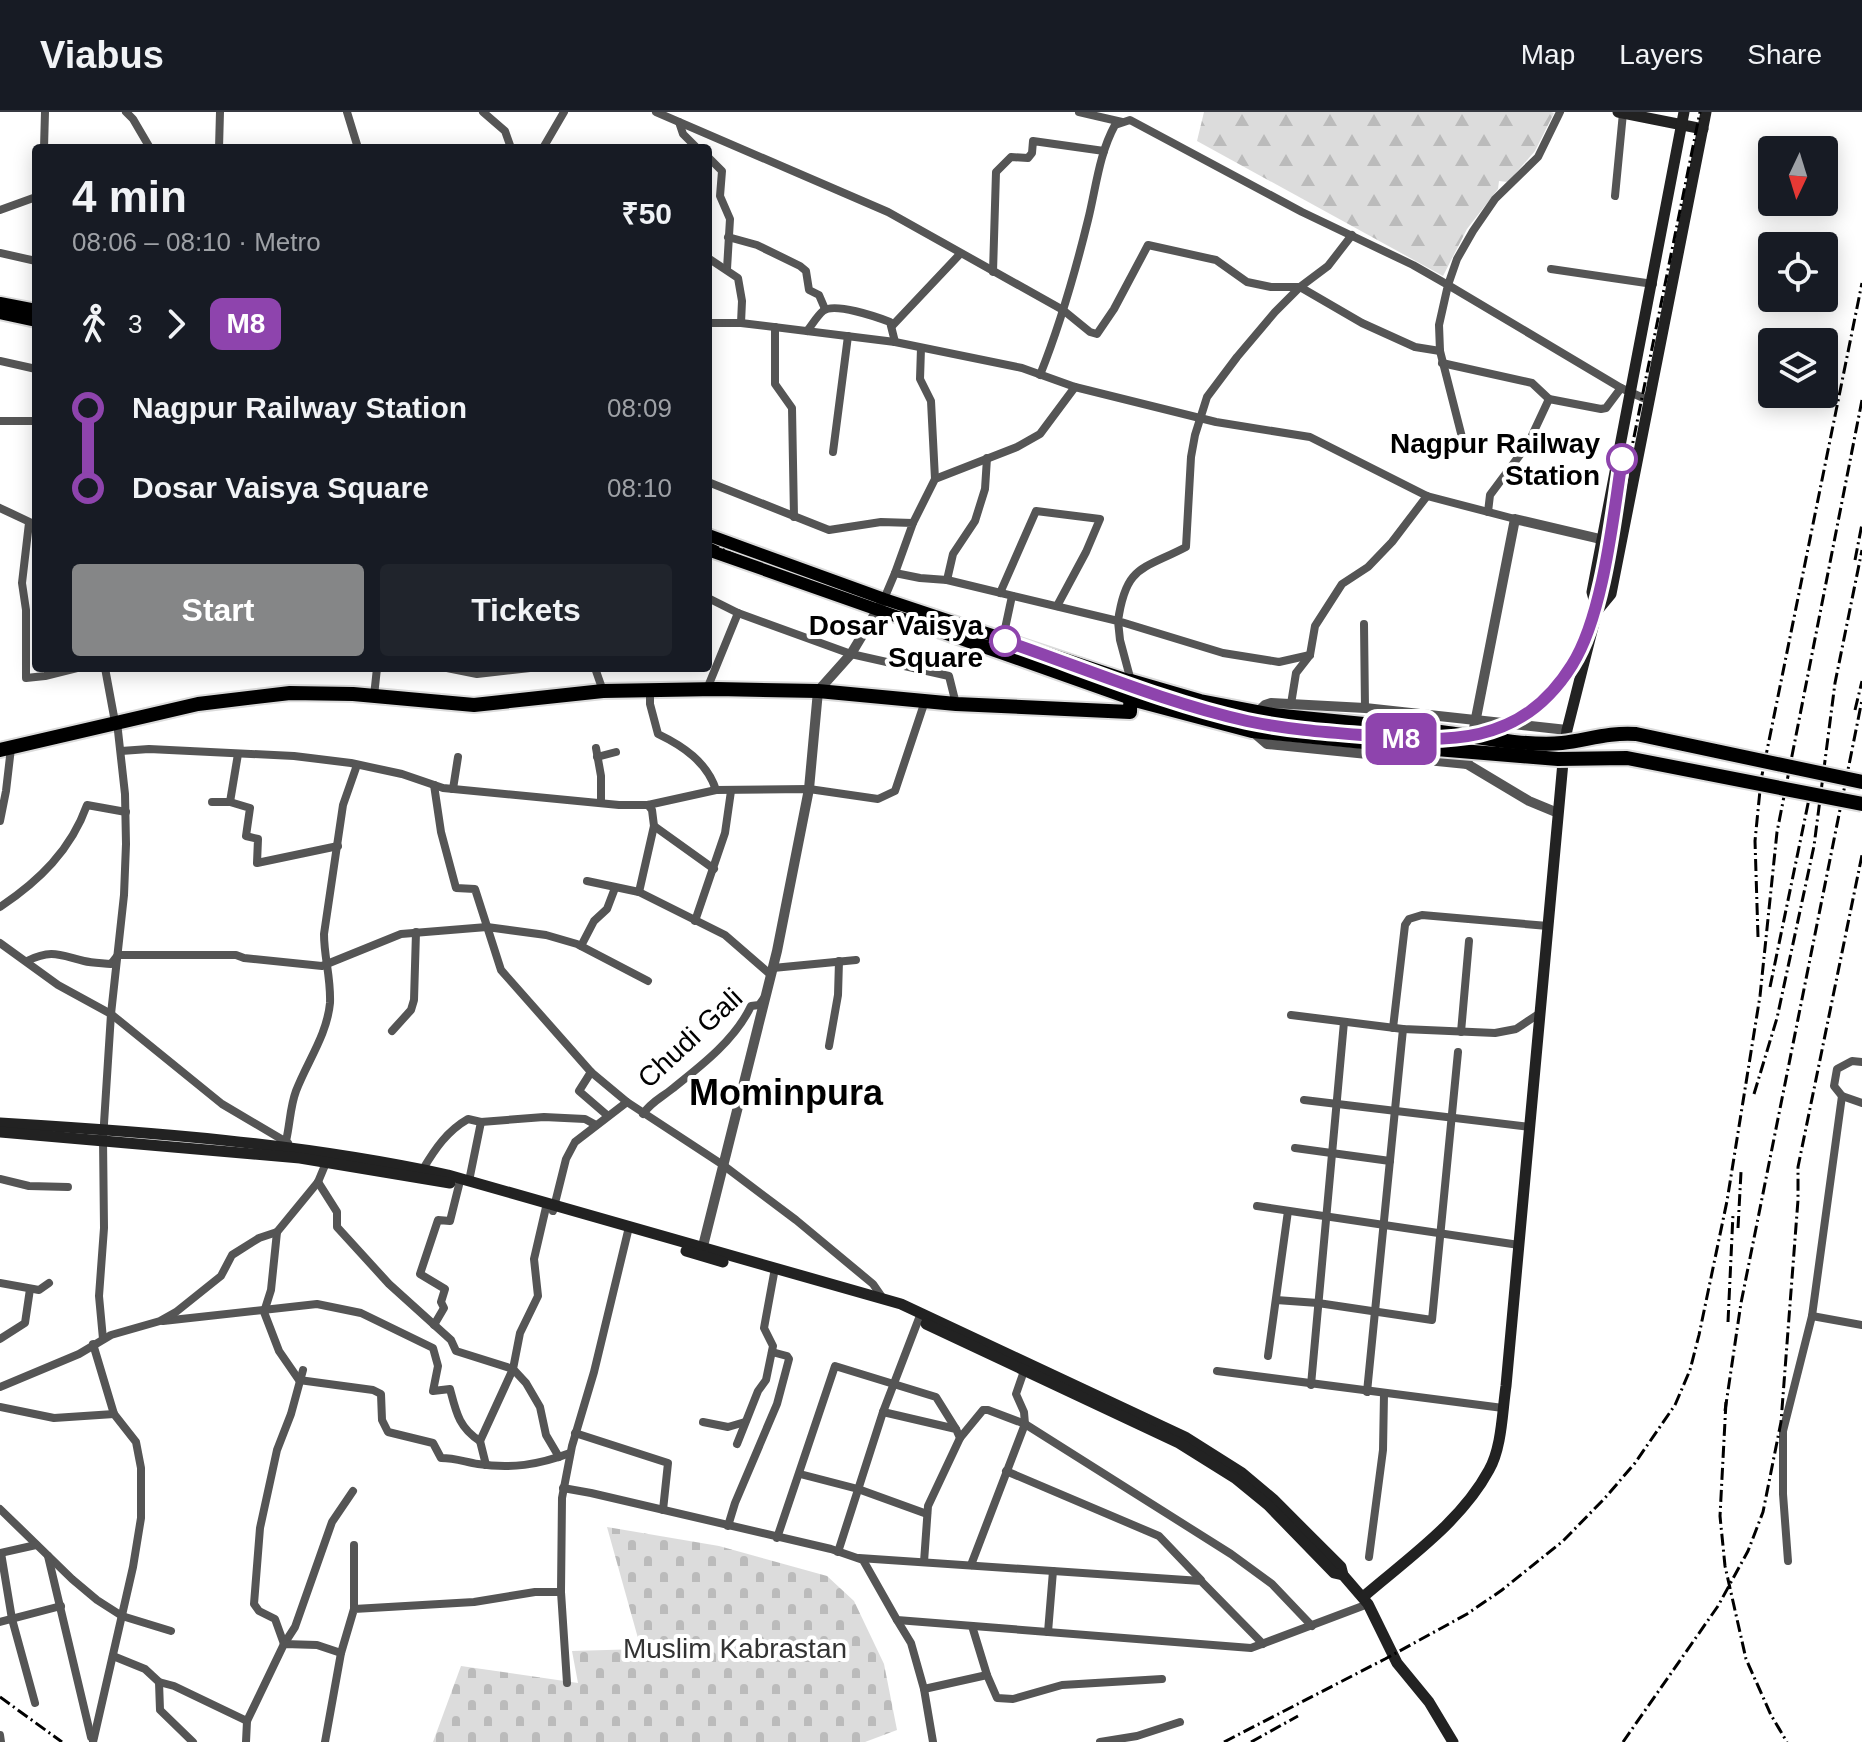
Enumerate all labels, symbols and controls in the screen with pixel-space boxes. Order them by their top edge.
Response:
text: Viabus [40,34,164,76]
text: Map [1521,39,1575,70]
text: Layers [1619,39,1703,70]
text: Share [1747,39,1822,70]
north arrow [1758,136,1838,216]
map controls [1758,136,1838,408]
text: 4 min [72,172,187,221]
text: ₹50 [621,197,672,230]
text: 08:06 – 08:10 · Metro [72,227,321,257]
button: locate [1758,232,1838,312]
icon: walk [72,302,116,346]
icon: forward [154,302,198,346]
text: M8 [226,308,265,339]
text: 3 [128,309,142,339]
button: layers [1758,328,1838,408]
text: Nagpur Railway Station [132,391,467,424]
text: 08:09 [607,393,672,423]
place label: Nagpur Railway Station [1390,428,1600,491]
marker: Nagpur Railway Station [1607,444,1637,474]
text: Dosar Vaisya Square [132,471,429,504]
text: 08:10 [607,473,672,503]
button: Start [72,564,364,656]
button: Tickets [380,564,672,656]
place label: Dosar Vaisya Square [809,610,983,673]
marker: Dosar Vaisya Square [990,626,1020,656]
line badge: M8 [1365,713,1437,765]
text: M8 [1382,723,1420,754]
street label: Chudi Gali [632,982,748,1094]
district label: Mominpura [689,1072,884,1113]
park label: Muslim Kabrastan [623,1633,847,1664]

